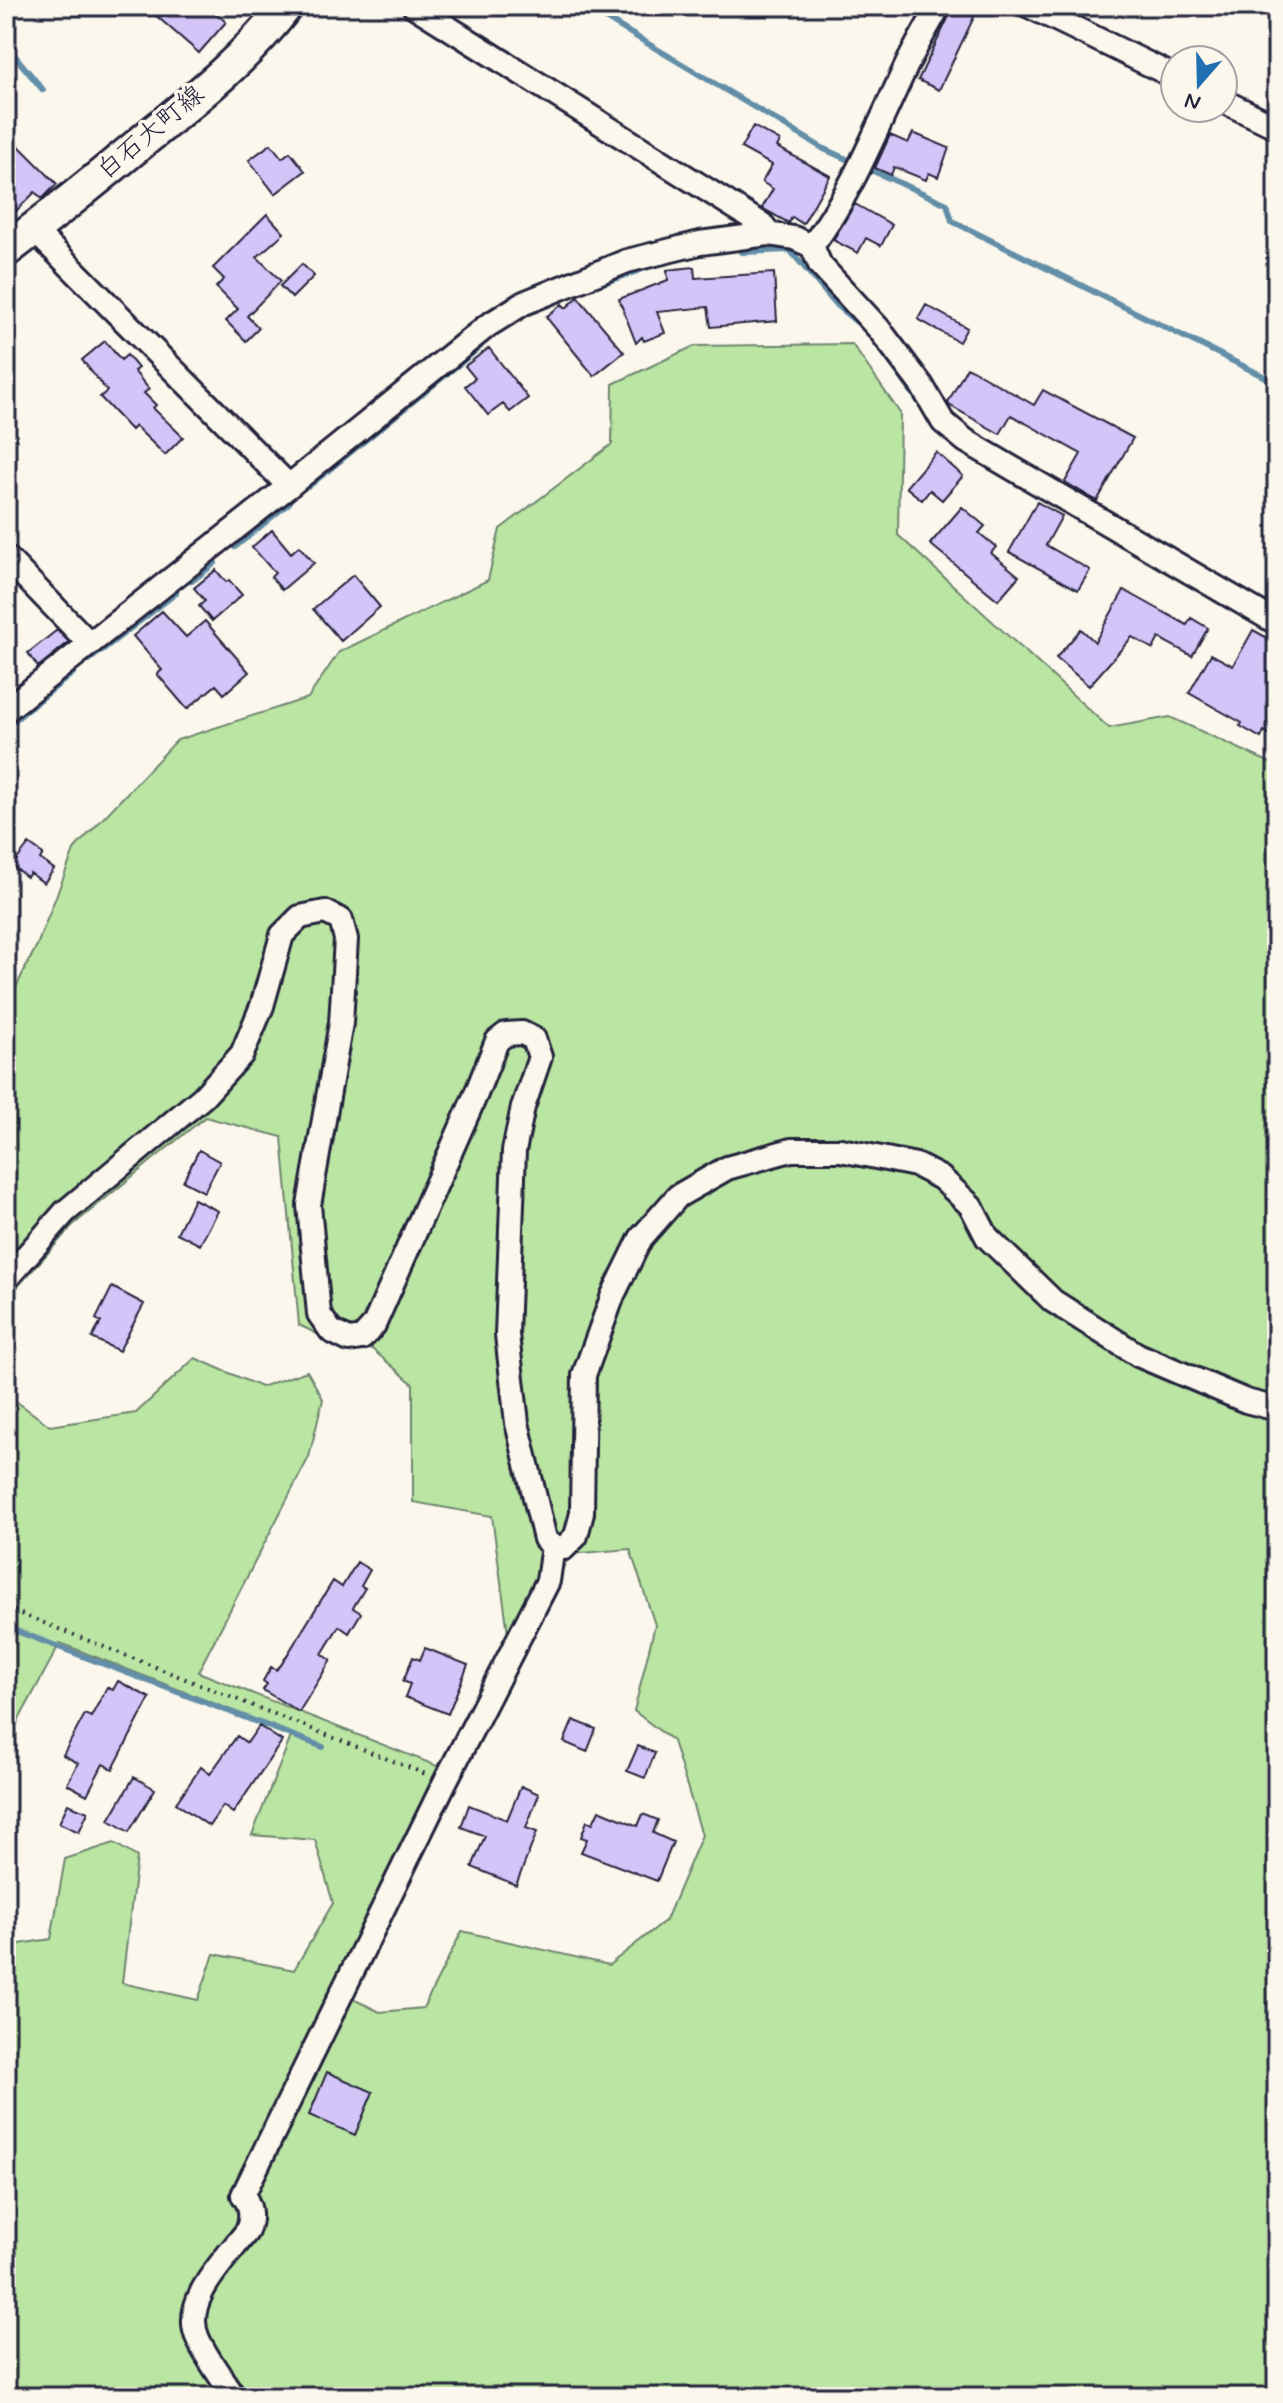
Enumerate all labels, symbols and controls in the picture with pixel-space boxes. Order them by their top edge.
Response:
north arrow [1159,44,1239,124]
street label: 白石大町線 [90,78,212,188]
text: N [1181,85,1205,117]

